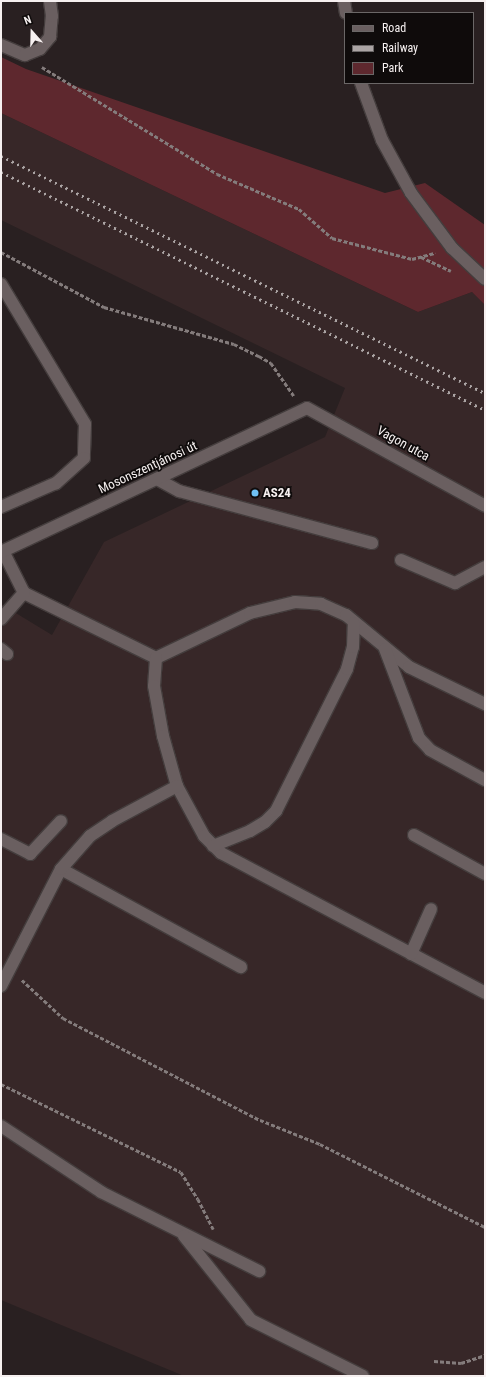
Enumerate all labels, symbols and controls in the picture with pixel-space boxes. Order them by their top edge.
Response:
north arrow [12,12,52,52]
legend [344,12,474,84]
text: N [22,13,33,28]
text: Road [382,21,406,35]
text: Railway [382,41,418,55]
text: Park [382,61,403,75]
street label: Vagon utca [374,423,432,465]
street label: Mosonszentjánosi út [96,438,200,498]
place label: AS24 [263,485,291,501]
marker: AS24 [250,488,260,498]

